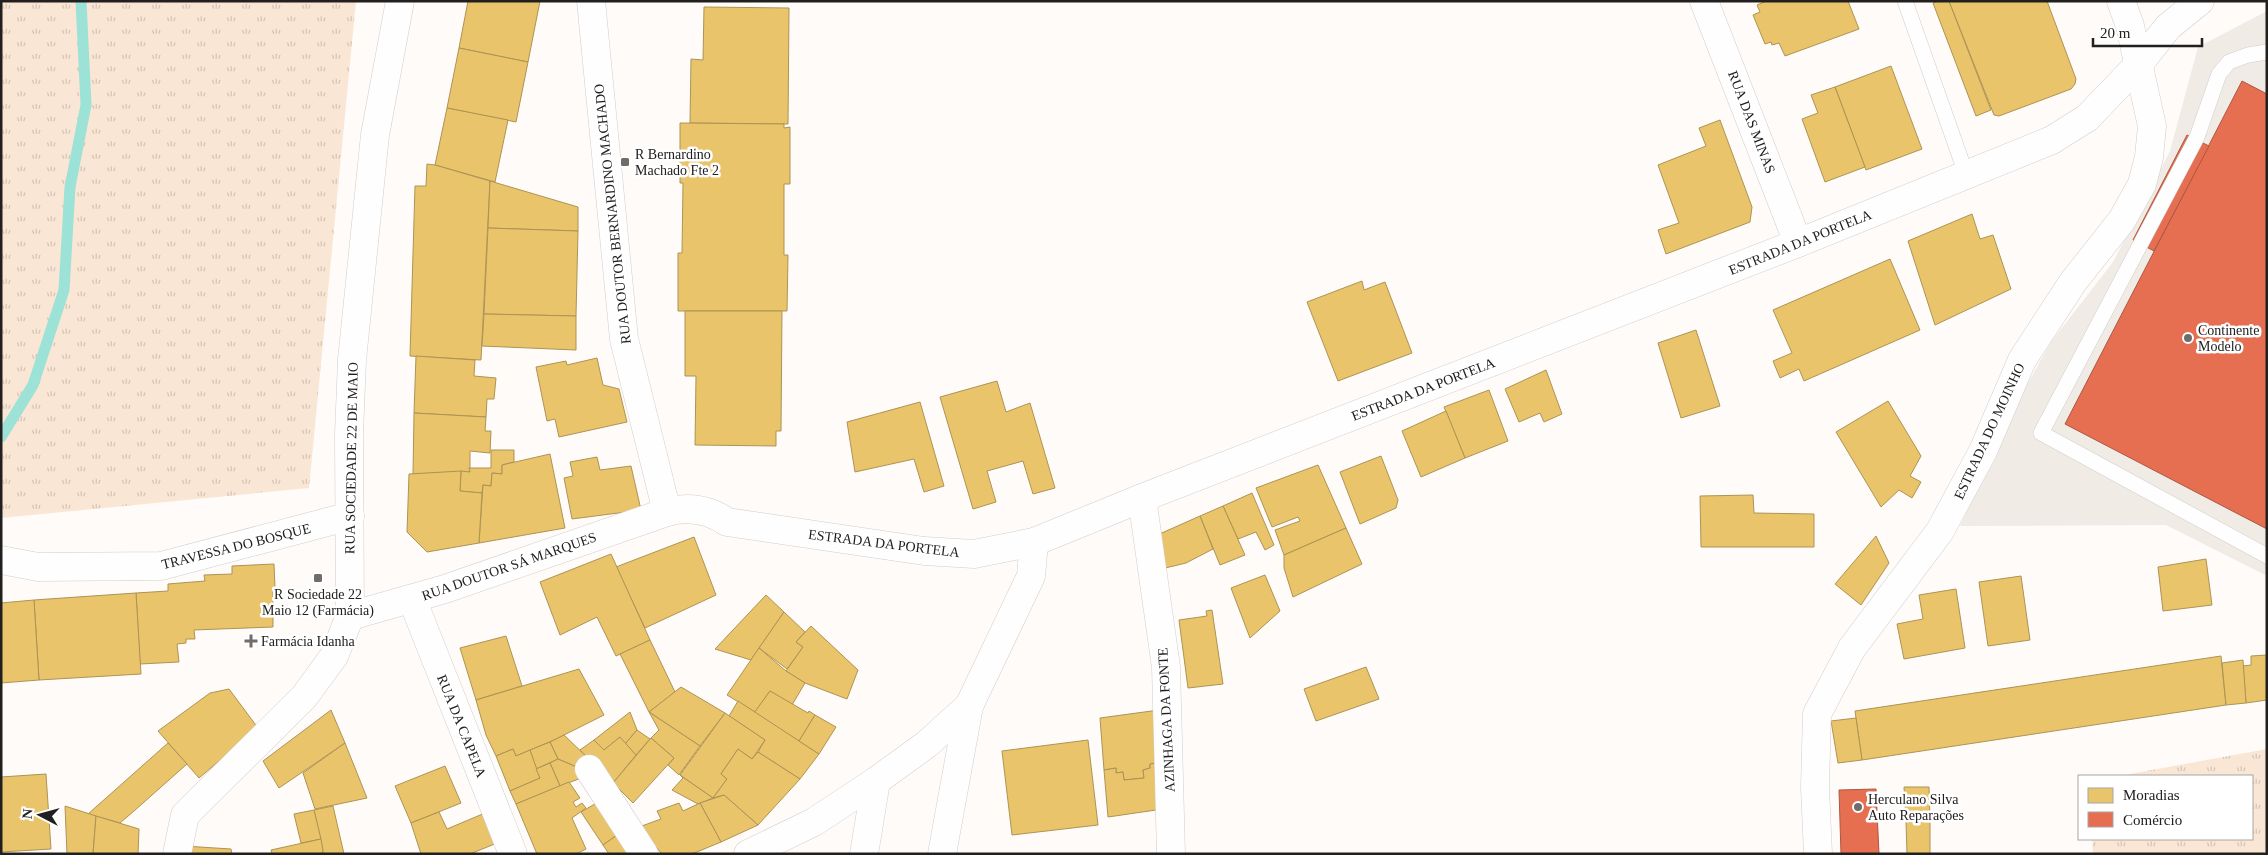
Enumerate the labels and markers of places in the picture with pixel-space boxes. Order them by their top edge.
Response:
place label: R Bernardino Machado Fte 2 [635,147,719,178]
marker: R Bernardino Machado Fte 2 [619,156,631,168]
place label: Continente Modelo [2198,323,2259,354]
marker: Continente Modelo [2182,332,2194,344]
marker: R Sociedade 22 Maio 12 (Farmácia) [312,572,324,584]
place label: R Sociedade 22 Maio 12 (Farmácia) [262,587,374,619]
place label: Farmácia Idanha [261,634,355,649]
marker: Farmácia Idanha [245,635,257,647]
place label: Herculano Silva Auto Reparações [1868,792,1964,823]
marker: Herculano Silva Auto Reparações [1852,801,1864,813]

